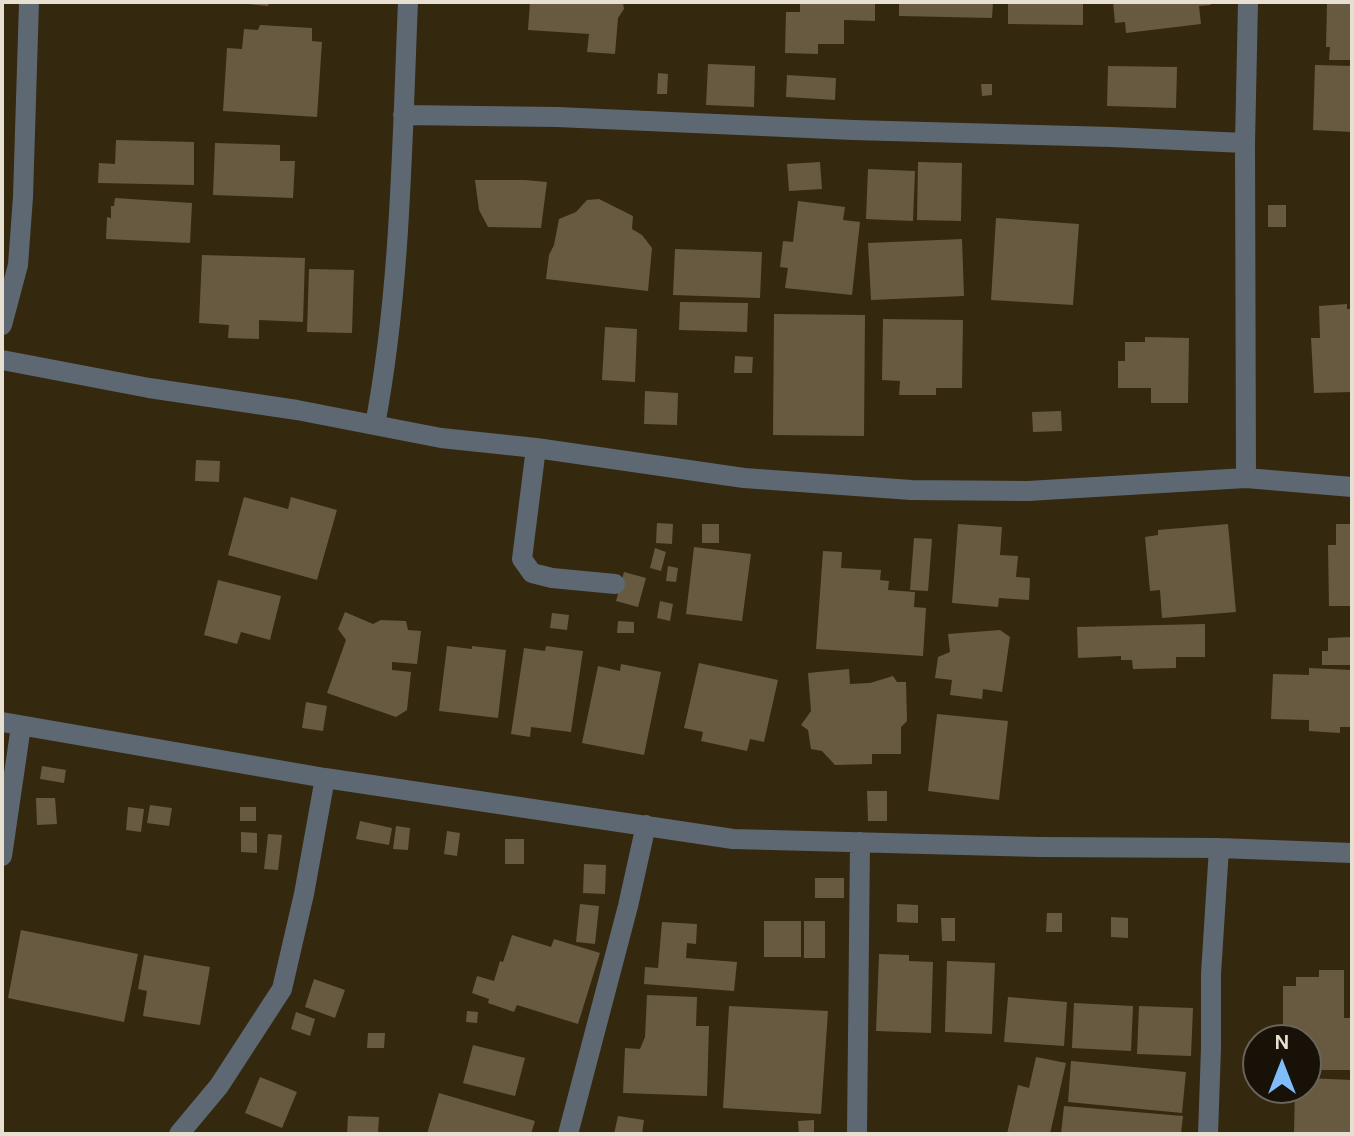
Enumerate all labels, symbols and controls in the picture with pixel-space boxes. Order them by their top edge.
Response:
north arrow [1242,1024,1322,1104]
text: N [1274,1029,1290,1055]

